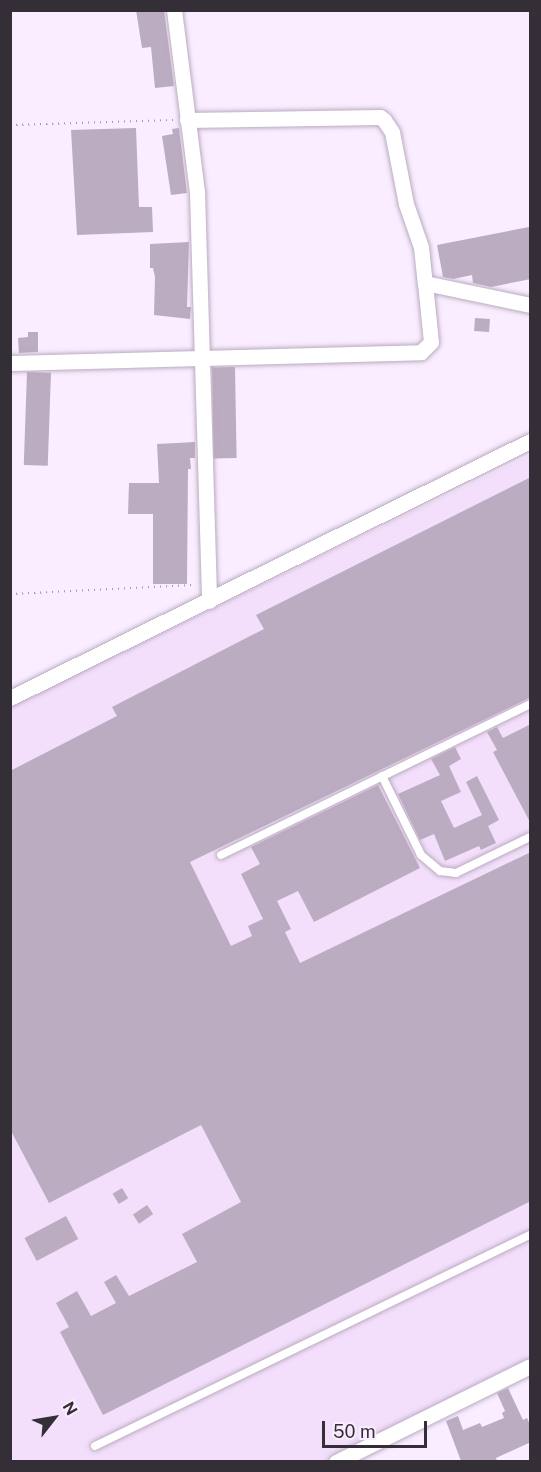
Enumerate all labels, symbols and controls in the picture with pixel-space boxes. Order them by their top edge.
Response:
north arrow [24,1388,84,1448]
text: N [58,1398,81,1419]
scale bar [325,1409,430,1447]
text: 50 m [333,1421,376,1442]

